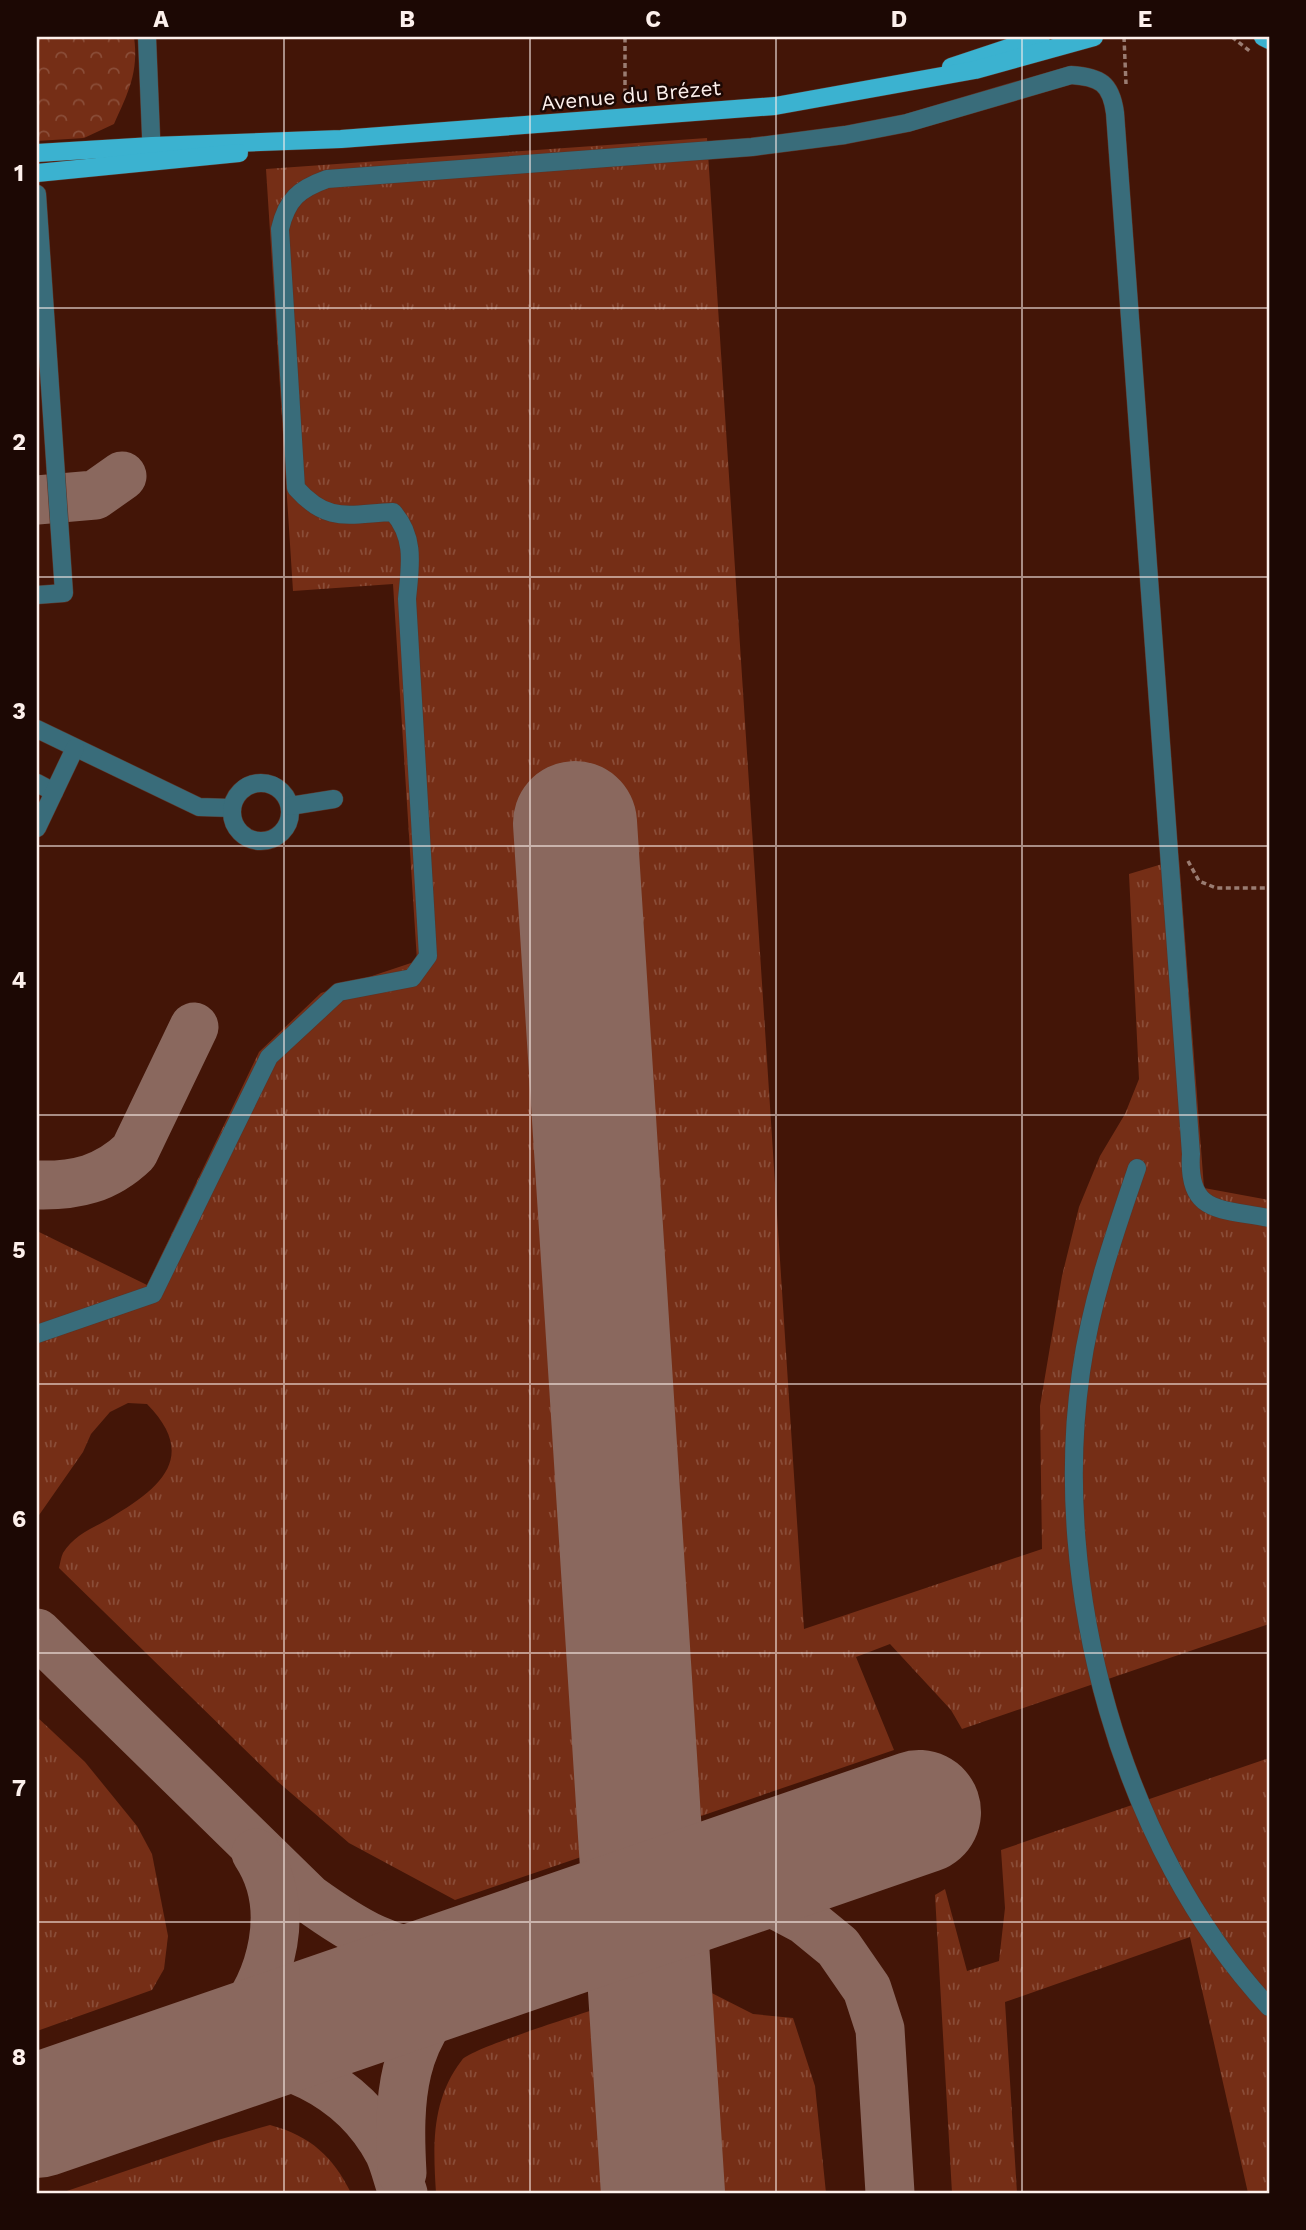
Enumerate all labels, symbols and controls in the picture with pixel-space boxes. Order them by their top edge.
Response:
text: A [153,6,169,33]
text: B [399,6,415,33]
text: C [645,6,661,33]
text: D [891,6,907,33]
text: E [1138,6,1152,33]
street label: Avenue du Brézet [540,75,722,115]
text: 1 [14,160,24,187]
text: 2 [12,429,26,456]
text: 3 [12,698,26,725]
text: 4 [12,967,27,994]
text: 5 [12,1237,26,1264]
text: 6 [12,1506,26,1533]
text: 7 [12,1775,26,1802]
text: 8 [12,2044,26,2071]

